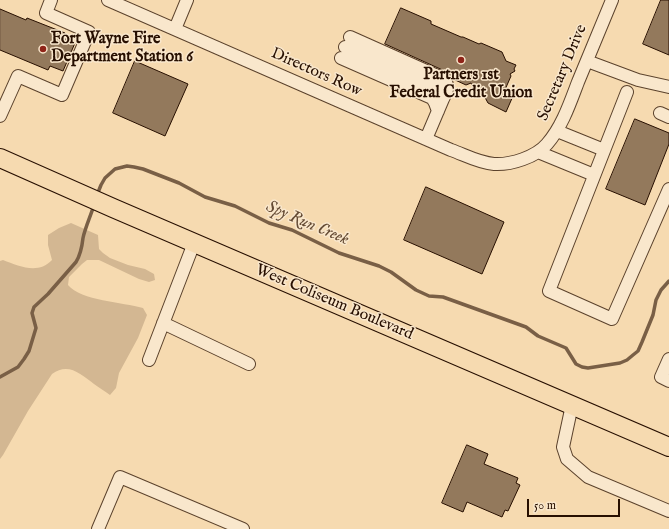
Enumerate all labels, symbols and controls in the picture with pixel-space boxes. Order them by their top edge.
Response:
street label: Secretary Drive [534,22,592,124]
place label: Fort Wayne Fire Department Station 6 [51,30,193,68]
marker: Fort Wayne Fire Department Station 6 [38,44,48,54]
street label: Directors Row [268,44,364,102]
marker: Partners 1st Federal Credit Union [456,55,466,65]
place label: Partners 1st Federal Credit Union [389,66,533,104]
water label: Spy Run Creek [262,197,352,251]
street label: West Coliseum Boulevard [252,261,416,345]
scale bar [529,491,622,517]
text: 50 m [534,498,556,513]

